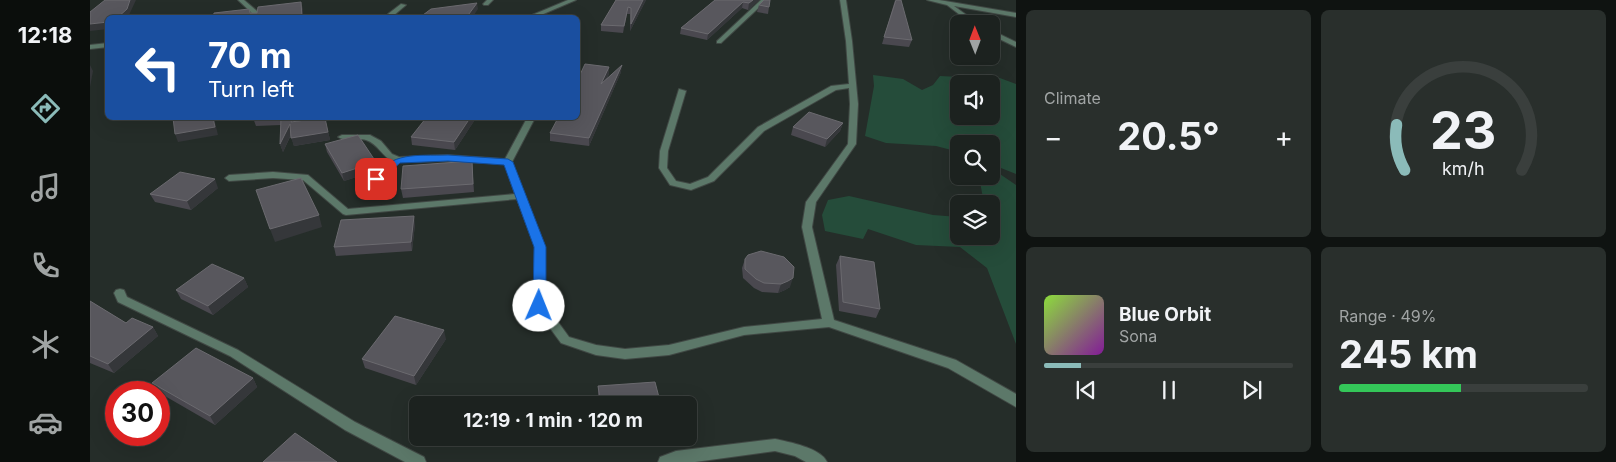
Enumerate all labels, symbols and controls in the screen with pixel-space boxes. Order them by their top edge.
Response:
north arrow [950,15,1000,65]
map controls [950,15,1000,245]
text: 12:18 [18,22,72,48]
text: 70 m [208,34,292,76]
icon: left [125,35,190,100]
button: sound [950,75,1000,125]
text: Turn left [208,76,294,102]
text: Climate [1044,88,1101,108]
icon: directions [28,91,63,126]
text: 23 [1430,99,1497,162]
text: 20.5° [1117,113,1220,159]
text: − [1044,120,1063,154]
text: + [1274,120,1293,154]
button: search [950,135,1000,185]
pin [355,158,397,200]
text: km/h [1442,158,1485,179]
icon: arrive [362,165,390,193]
icon: music [28,170,63,205]
button: layers [950,195,1000,245]
icon: phone [28,248,63,283]
position arrow [512,279,564,331]
text: Blue Orbit [1119,303,1211,326]
text: Range · 49% [1339,306,1436,326]
text: Sona [1119,326,1157,346]
icon: climate [28,327,63,362]
text: 245 km [1339,331,1478,377]
icon: previous [1072,376,1100,404]
icon: pause [1155,376,1183,404]
icon: next [1238,376,1266,404]
speed limit sign: 30 [105,381,170,446]
icon: car [28,405,63,440]
text: 12:19 · 1 min · 120 m [463,409,643,432]

